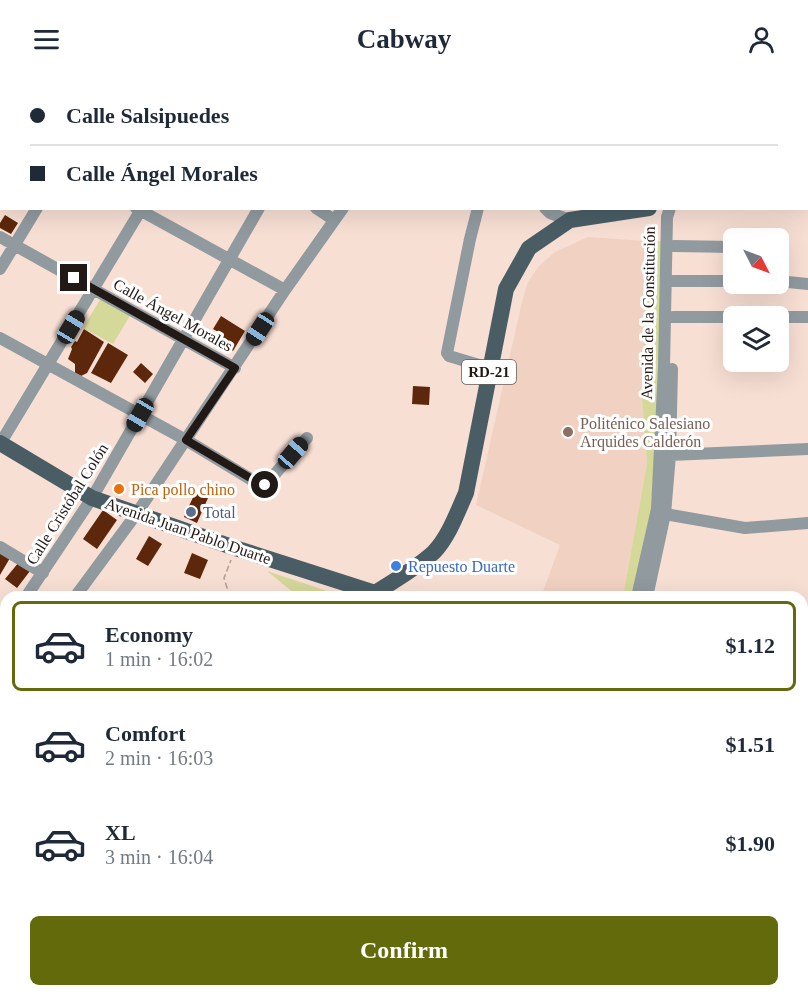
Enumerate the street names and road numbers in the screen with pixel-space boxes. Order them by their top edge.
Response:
street label: Avenida de la Constitución [638,226,658,400]
street label: Calle Ángel Morales [110,274,236,356]
road number: RD-21 [462,360,516,384]
street label: Calle Cristóbal Colón [23,440,111,568]
street label: Avenida Juan Pablo Duarte [103,495,273,567]

